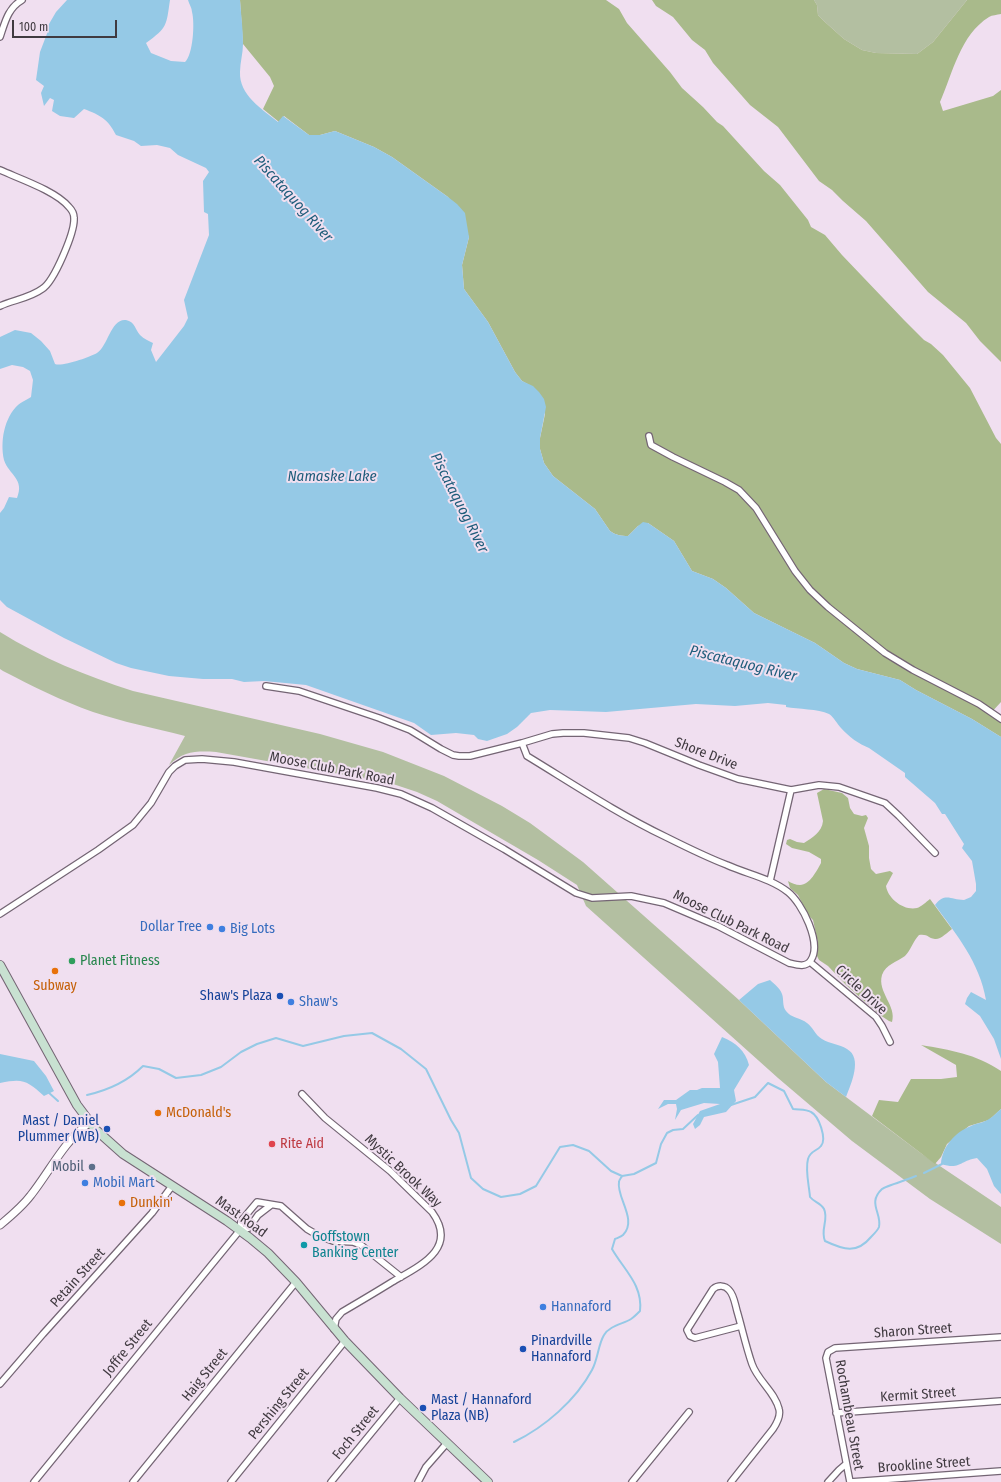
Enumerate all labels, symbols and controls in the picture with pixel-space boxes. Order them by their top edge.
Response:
scale bar [14,12,119,38]
text: 100 m [19,20,48,34]
water label: Piscataquog River [250,152,336,246]
water label: Piscataquog River [426,450,492,556]
water label: Namaske Lake [287,468,377,486]
water label: Piscataquog River [688,642,798,686]
street label: Shore Drive [672,734,740,774]
street label: Moose Club Park Road [268,749,396,789]
street label: Moose Club Park Road [670,887,792,957]
place label: Dollar Tree [140,919,202,935]
place label: Big Lots [230,921,275,937]
marker: Dollar Tree [205,922,215,932]
marker: Big Lots [217,924,227,934]
place label: Planet Fitness [80,953,160,969]
marker: Planet Fitness [67,956,77,966]
street label: Circle Drive [832,962,890,1018]
marker: Subway [50,966,60,976]
place label: Subway [33,978,77,994]
place label: Shaw's Plaza [200,988,272,1004]
marker: Shaw's Plaza [275,991,285,1001]
place label: Shaw's [299,994,338,1010]
marker: Shaw's [286,997,296,1007]
place label: McDonald's [166,1105,231,1121]
marker: McDonald's [153,1108,163,1118]
place label: Mast / Daniel Plummer (WB) [18,1113,99,1146]
marker: Mast / Daniel Plummer (WB) [102,1124,112,1134]
street label: Mystic Brook Way [361,1131,445,1211]
place label: Rite Aid [280,1136,324,1152]
marker: Rite Aid [267,1139,277,1149]
place label: Mobil [52,1159,84,1175]
marker: Mobil [87,1162,97,1172]
place label: Mobil Mart [93,1175,155,1191]
marker: Mobil Mart [80,1178,90,1188]
street label: Mast Road [212,1193,270,1241]
place label: Dunkin' [130,1195,173,1211]
marker: Dunkin' [117,1198,127,1208]
place label: Goffstown Banking Center [312,1229,398,1262]
marker: Goffstown Banking Center [299,1240,309,1250]
street label: Petain Street [47,1245,109,1311]
place label: Hannaford [551,1299,611,1315]
marker: Hannaford [538,1302,548,1312]
street label: Joffre Street [100,1316,156,1380]
street label: Sharon Street [873,1320,953,1342]
place label: Pinardville Hannaford [531,1333,592,1366]
marker: Pinardville Hannaford [518,1344,528,1354]
street label: Haig Street [179,1345,231,1405]
street label: Rochambeau Street [831,1358,867,1472]
street label: Pershing Street [245,1365,313,1443]
street label: Kermit Street [880,1384,956,1406]
place label: Mast / Hannaford Plaza (NB) [431,1392,532,1424]
street label: Foch Street [329,1403,383,1463]
marker: Mast / Hannaford Plaza (NB) [418,1403,428,1413]
street label: Brookline Street [877,1453,971,1477]

